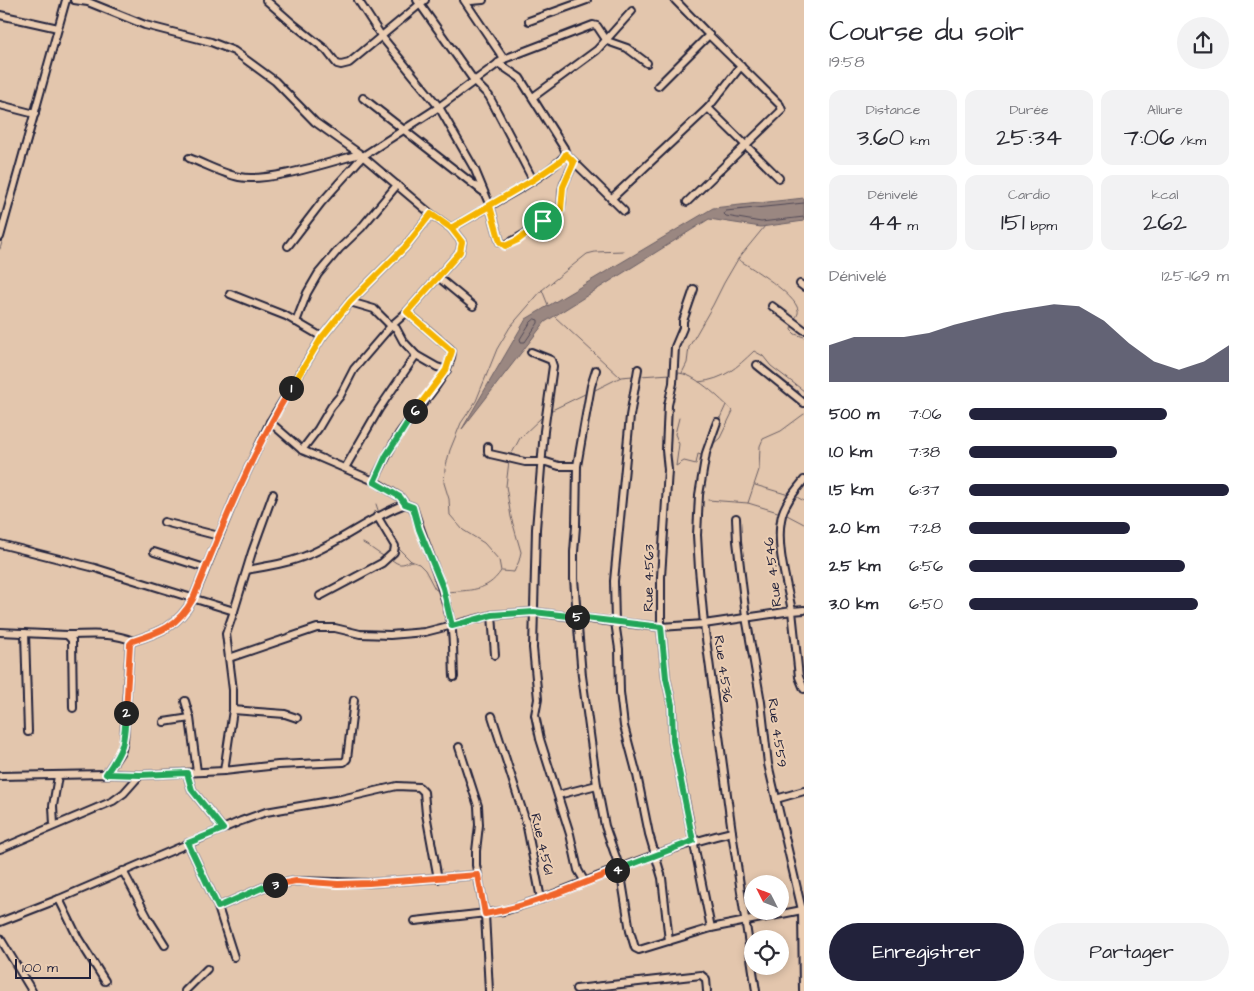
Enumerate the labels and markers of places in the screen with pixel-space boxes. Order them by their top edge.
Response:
pin [522,200,564,242]
pin: 1 [278,376,304,400]
pin: 6 [402,398,428,424]
pin: 5 [564,604,590,630]
pin: 2 [114,700,138,726]
pin: 4 [604,858,630,882]
pin: 3 [262,872,288,898]

